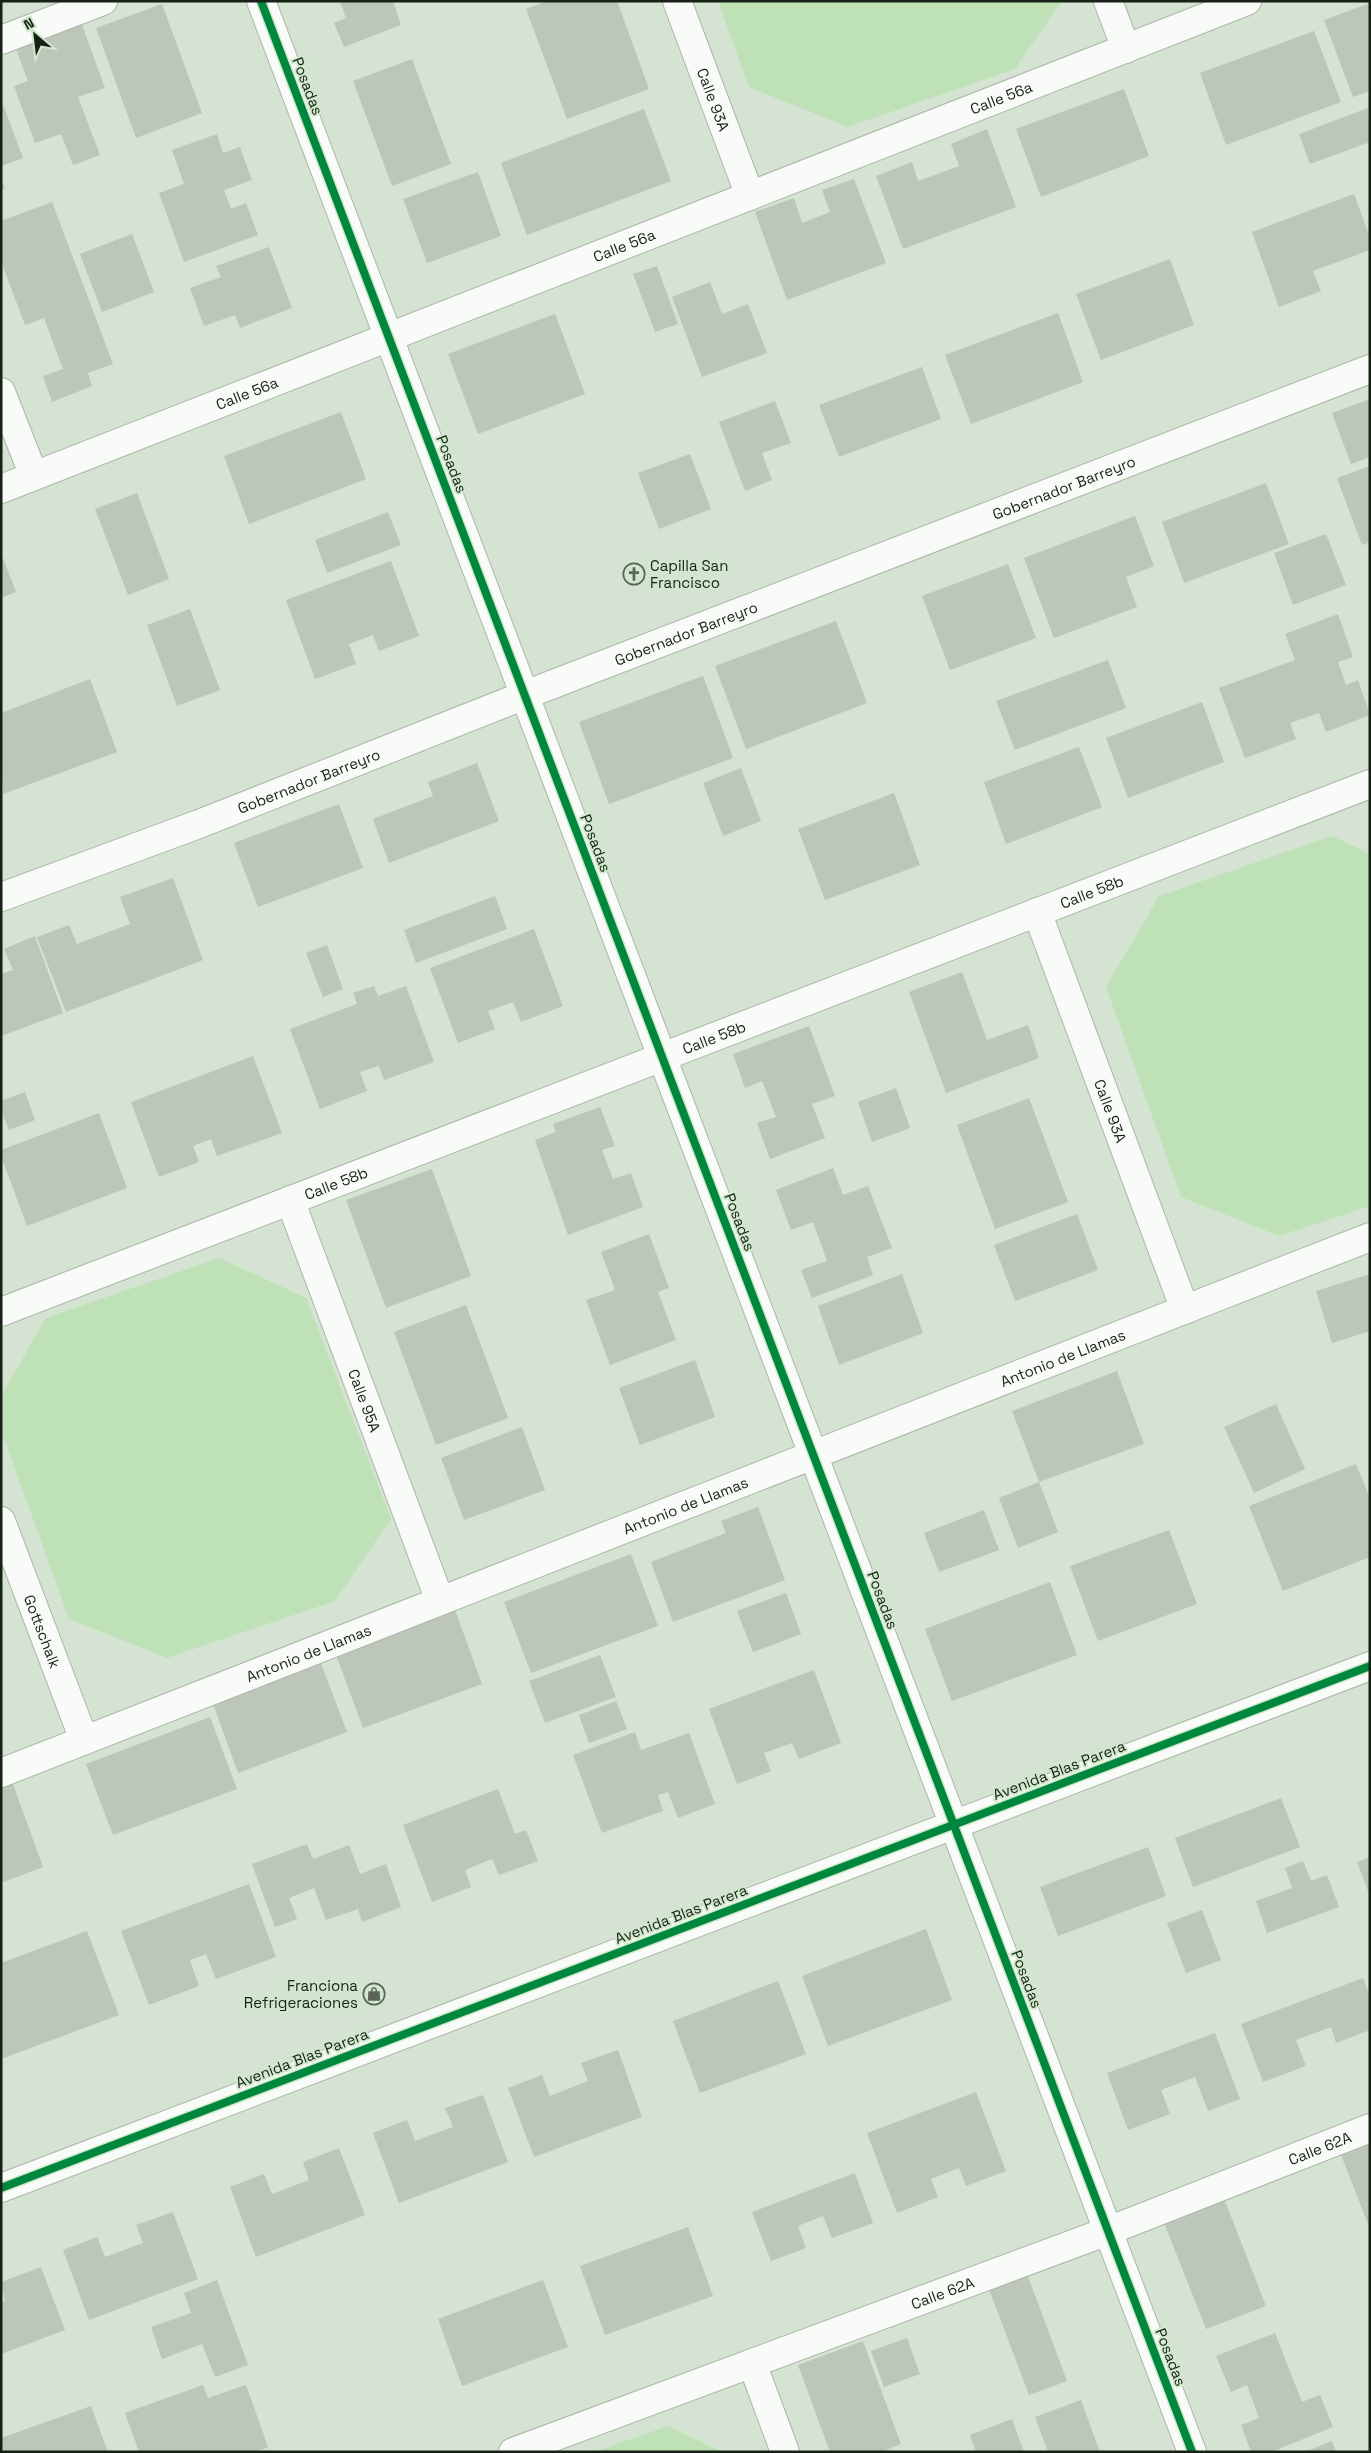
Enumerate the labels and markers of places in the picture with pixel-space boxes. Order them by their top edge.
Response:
place label: Capilla San Francisco [650,556,728,592]
church icon: Capilla San Francisco [622,562,646,586]
place label: Franciona Refrigeraciones [244,1976,358,2012]
shop icon: Franciona Refrigeraciones [362,1982,386,2006]

